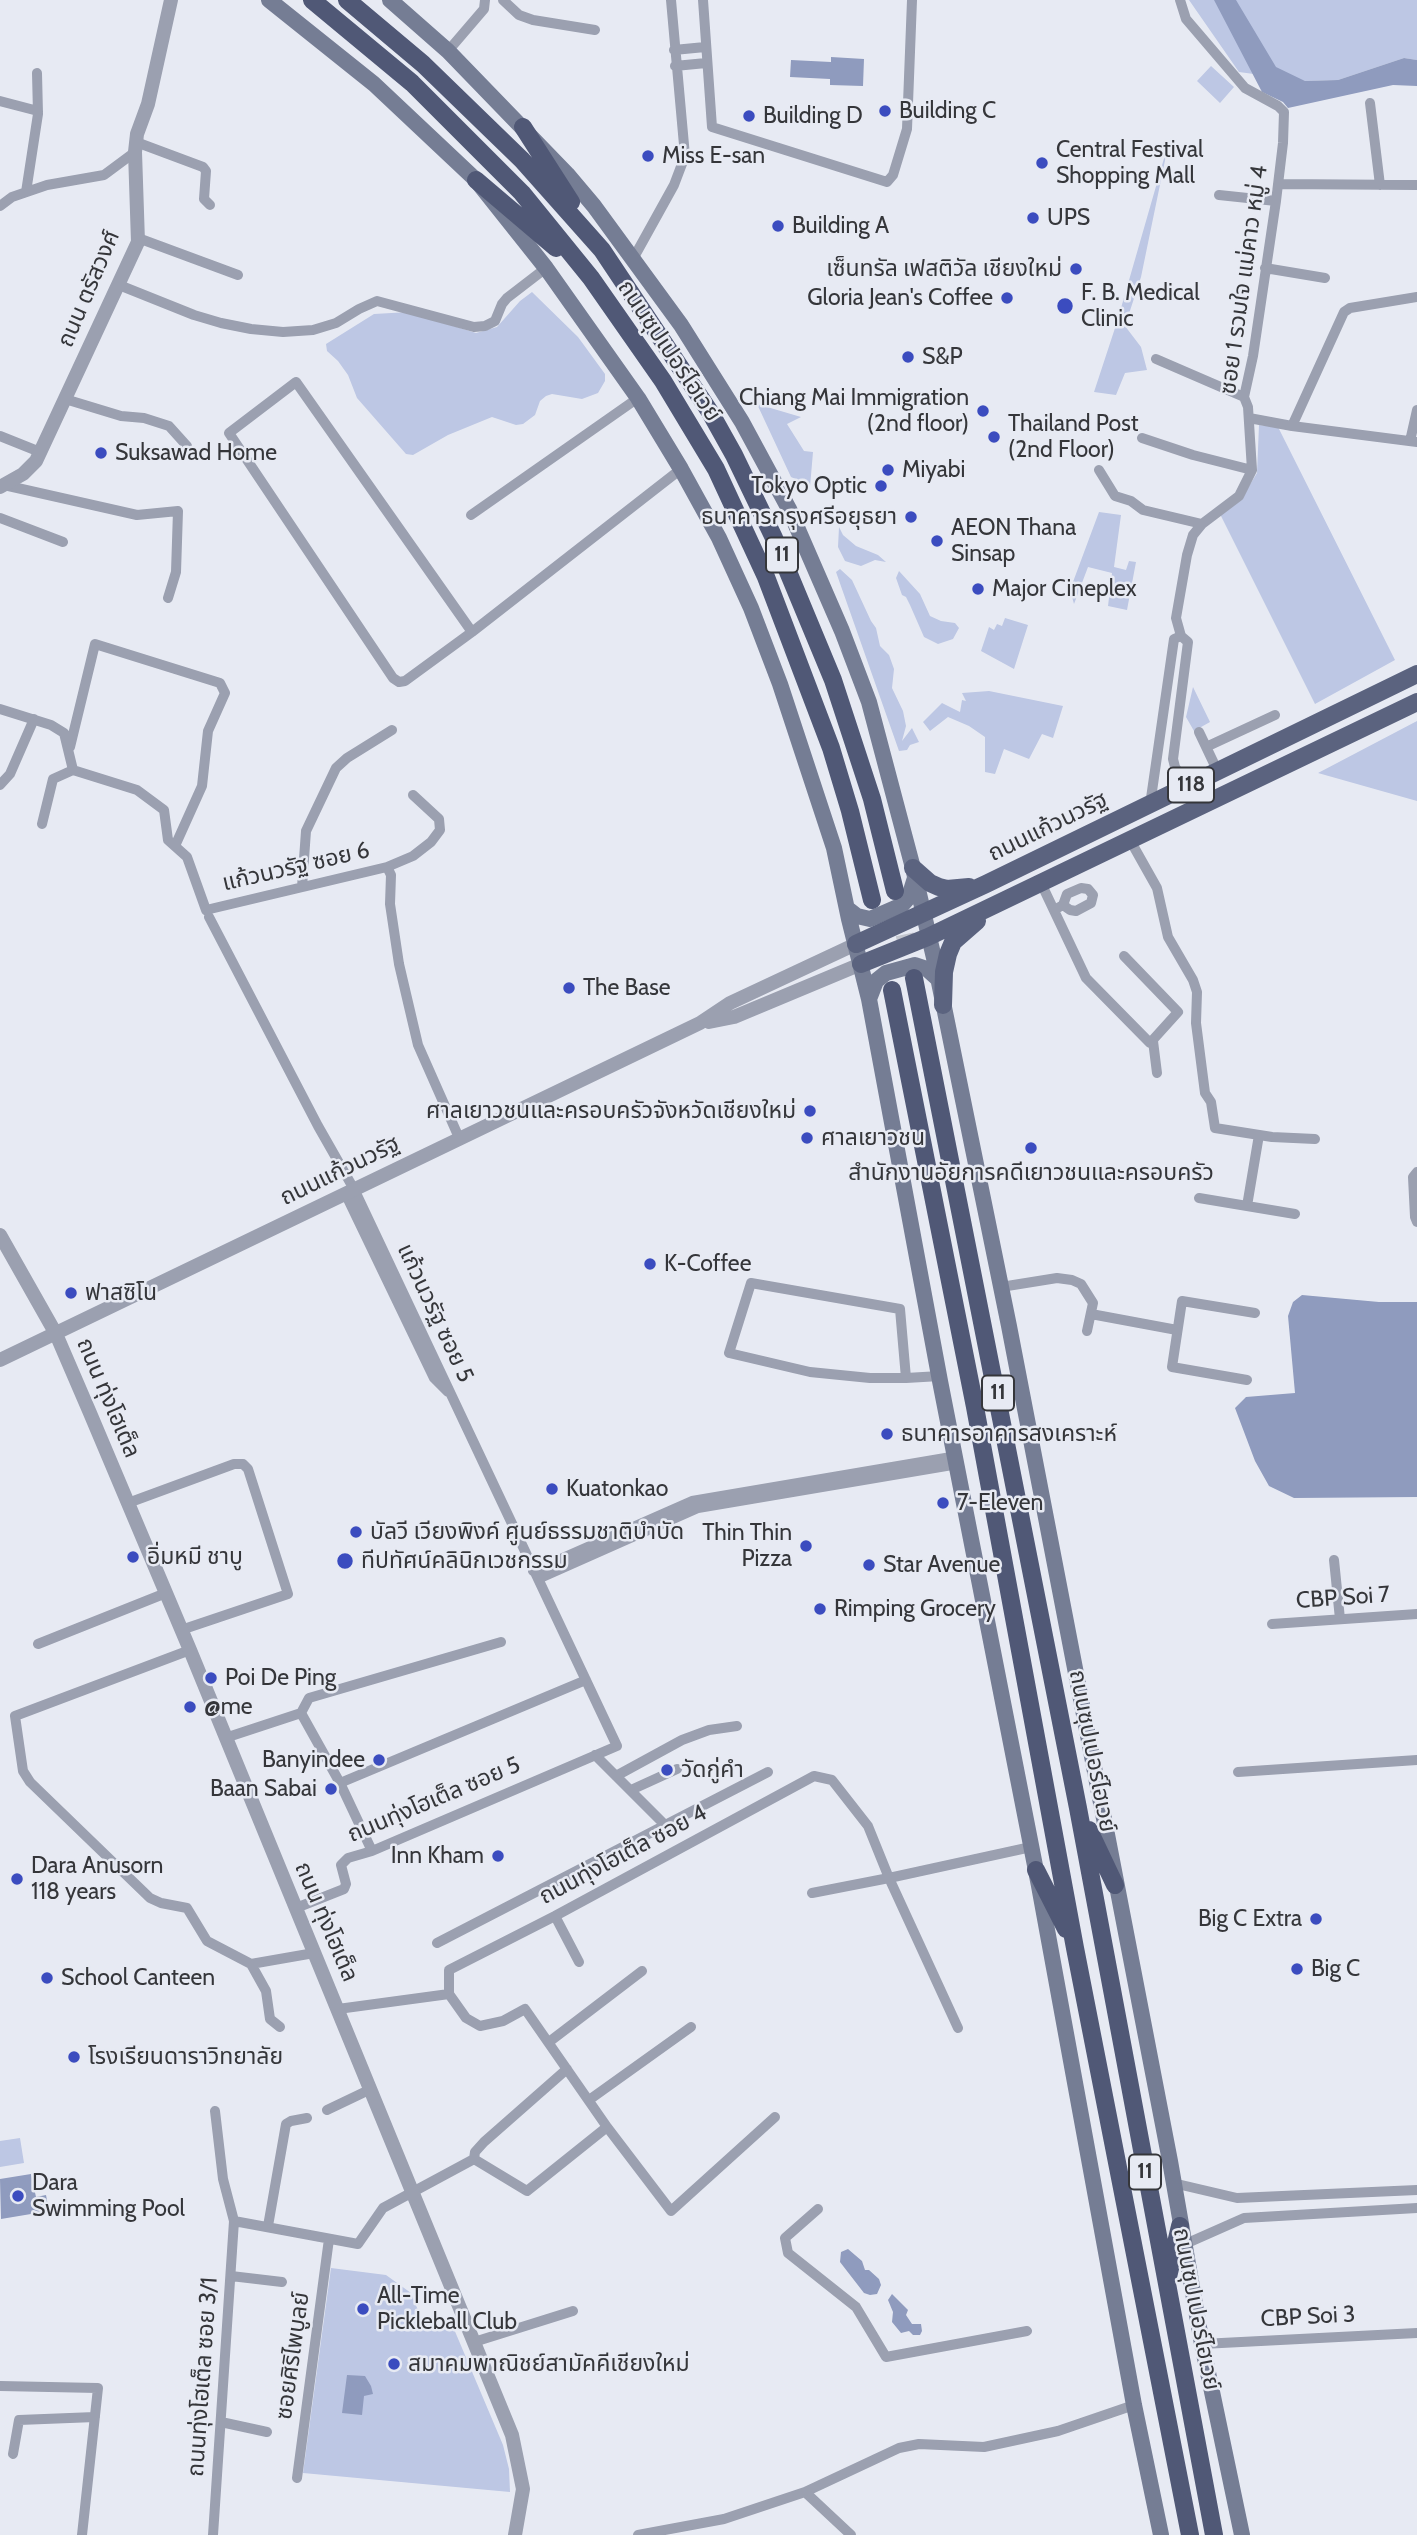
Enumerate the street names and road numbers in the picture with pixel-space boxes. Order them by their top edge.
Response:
street label: ซอย 1 รวมใจ แม่คาว หมู่ 4 [1214,164,1274,396]
street label: ถนน ตรัสวงศ์ [52,226,126,352]
street label: ถนนซุปเปอร์ไฮเวย์ [611,275,727,427]
road number: 11 [766,538,798,572]
road number: 118 [1168,768,1214,802]
street label: ถนนแก้วนวรัฐ [984,786,1112,868]
street label: แก้วนวรัฐ ซอย 6 [220,837,372,897]
street label: ถนนแก้วนวรัฐ [276,1130,404,1212]
street label: แก้วนวรัฐ ซอย 5 [391,1239,479,1387]
street label: ถนน ทุ่งโฮเต็ล [70,1334,146,1462]
road number: 11 [982,1376,1014,1410]
street label: CBP Soi 7 [1295,1581,1391,1615]
street label: ถนนซุปเปอร์ไฮเวย์ [1063,1667,1121,1835]
street label: ถนนทุ่งโฮเต็ล ซอย 5 [344,1751,524,1849]
street label: ถนนทุ่งโฮเต็ล ซอย 4 [535,1799,711,1911]
street label: ถนน ทุ่งโฮเต็ล [288,1858,364,1986]
road number: 11 [1129,2154,1161,2190]
street label: ถนนซุปเปอร์ไฮเวย์ [1167,2225,1225,2393]
street label: ถนนทุ่งโฮเต็ล ซอย 3/1 [182,2276,224,2478]
street label: ซอยศิริไพบูลย์ [270,2290,316,2422]
street label: CBP Soi 3 [1260,2301,1356,2333]

